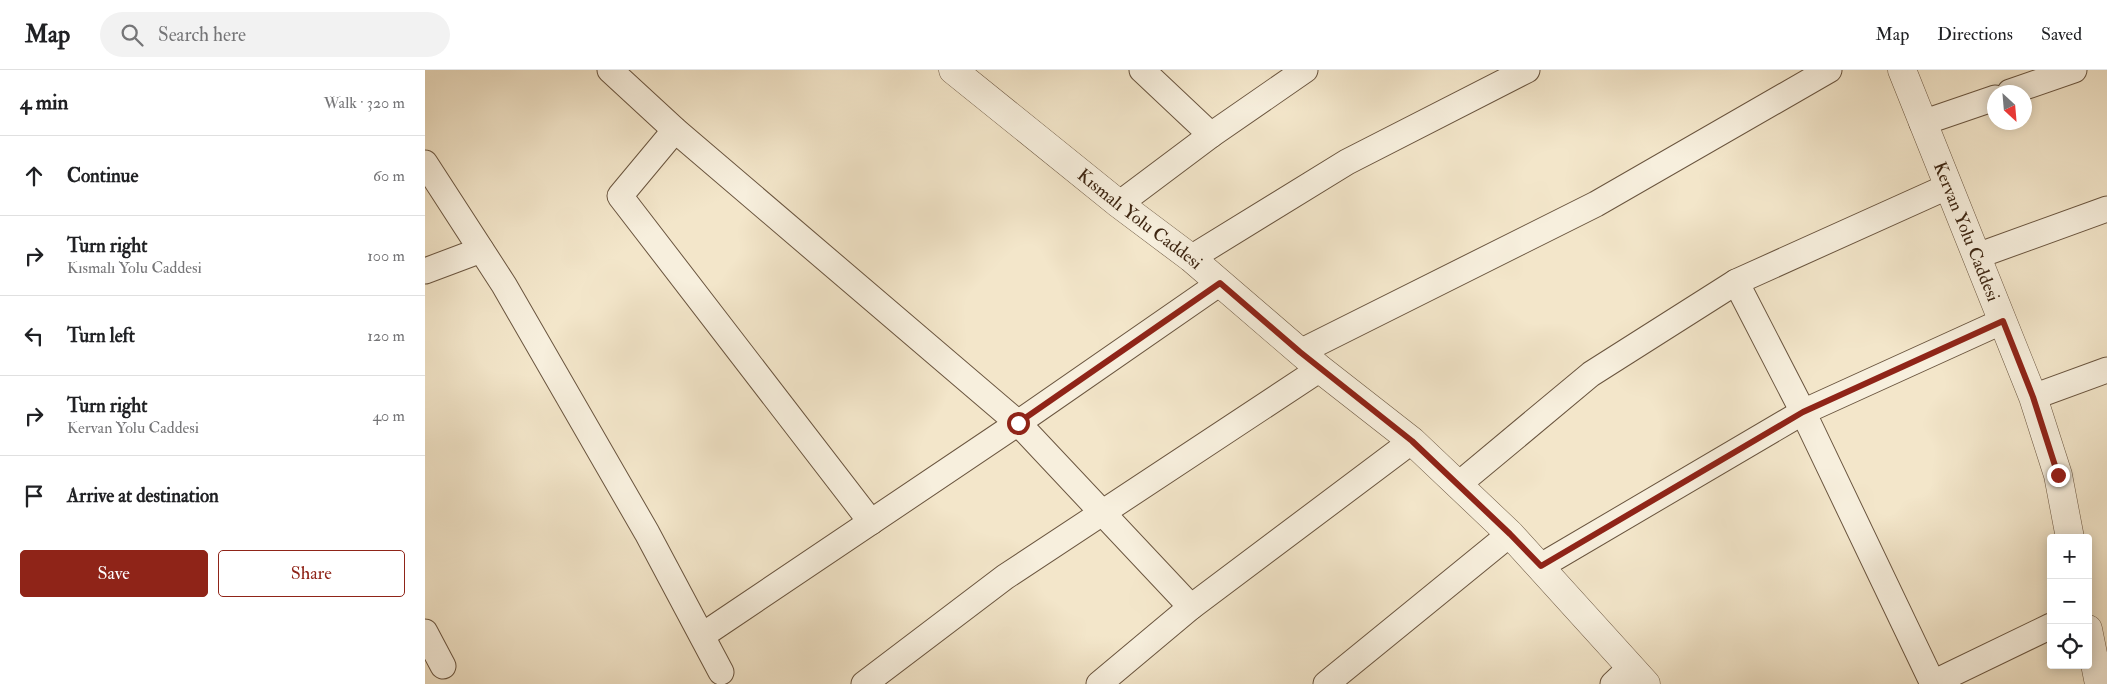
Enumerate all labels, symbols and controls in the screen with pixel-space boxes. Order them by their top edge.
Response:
search box [100,12,450,57]
text: Map [25,19,70,50]
icon: search [118,21,146,49]
text: Search here [158,23,246,47]
text: Map [1876,23,1909,46]
text: Directions [1937,23,2013,46]
text: Saved [2041,23,2082,46]
north arrow [1987,85,2032,130]
text: 4 min [20,89,68,116]
text: Walk · 320 m [324,93,405,113]
street label: Kervan Yolu Caddesi [1928,158,2005,305]
icon: ahead [20,162,48,190]
text: Continue [67,164,138,188]
street label: Kısmalı Yolu Caddesi [1072,164,1207,275]
text: 60 m [373,166,405,186]
text: Turn right [67,234,147,258]
icon: right [20,242,48,270]
text: 100 m [367,246,405,266]
text: Kısmalı Yolu Caddesi [67,258,202,278]
icon: left [20,322,48,350]
text: Turn left [67,324,135,348]
text: 120 m [367,326,405,346]
text: Turn right [67,394,147,418]
icon: right [20,402,48,430]
text: 40 m [372,406,405,426]
route start [1007,412,1030,435]
text: Kervan Yolu Caddesi [67,418,199,438]
route end [2047,464,2070,487]
icon: arrive [20,482,48,510]
text: Arrive at destination [67,484,219,508]
map controls [2047,534,2092,669]
button: + [2047,534,2092,579]
button: Save [20,550,208,597]
button: Share [218,550,405,597]
button: − [2047,579,2092,624]
button: locate [2047,624,2092,669]

